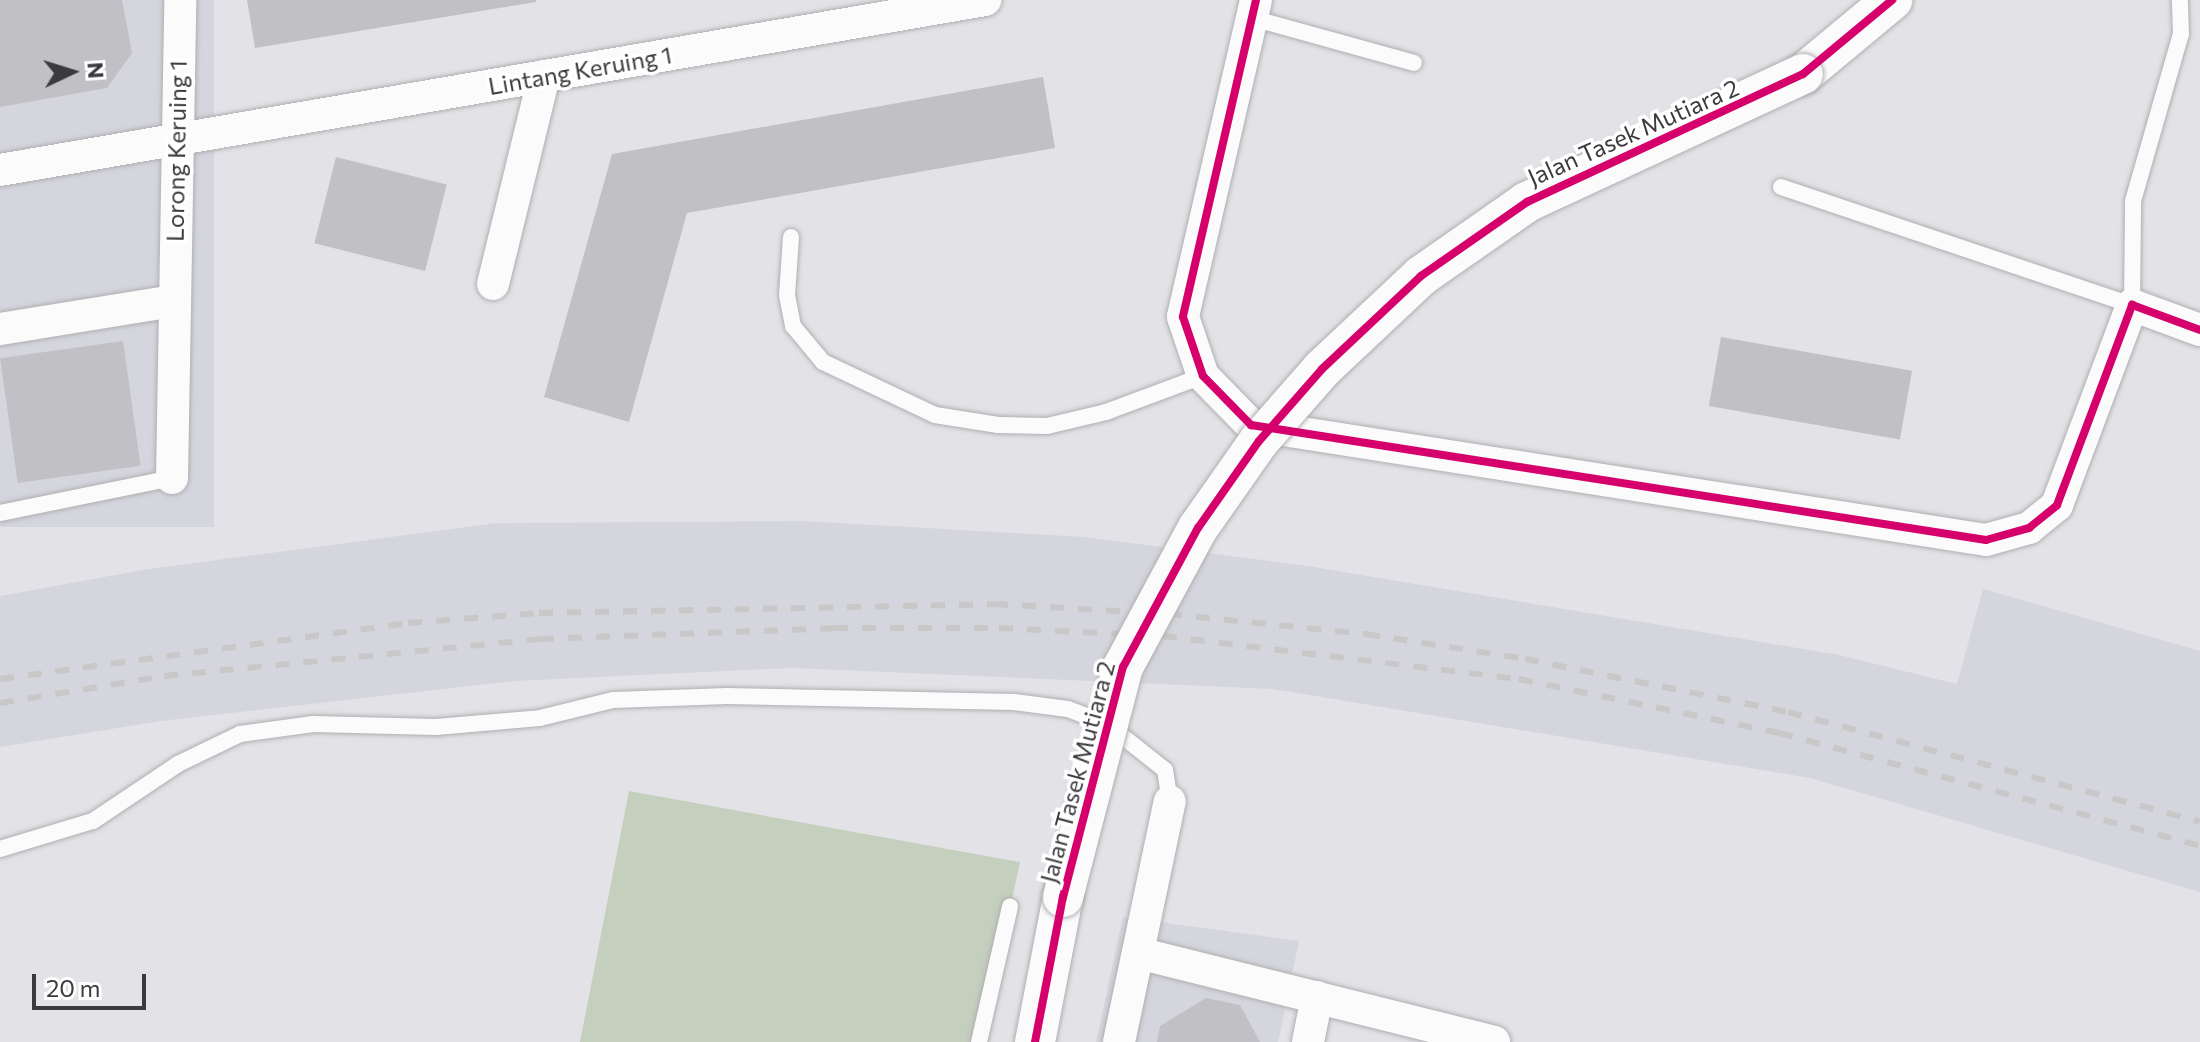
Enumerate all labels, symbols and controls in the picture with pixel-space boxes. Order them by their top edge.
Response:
north arrow [32,32,112,112]
street label: Lintang Keruing 1 [486,40,674,100]
street label: Lorong Keruing 1 [160,60,192,242]
text: N [82,61,110,79]
street label: Jalan Tasek Mutiara 2 [1523,72,1743,192]
street label: Jalan Tasek Mutiara 2 [1034,658,1120,886]
scale bar [36,958,150,1008]
text: 20 m [46,973,100,1002]

